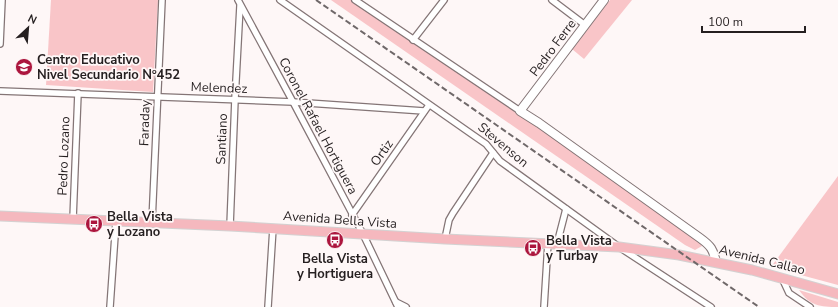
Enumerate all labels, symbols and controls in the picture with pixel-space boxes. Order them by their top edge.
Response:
north arrow [8,8,48,48]
scale bar [702,8,805,34]
text: N [25,11,39,28]
text: 100 m [708,14,743,30]
street label: Pedro Ferre [525,16,581,80]
place label: Centro Educativo Nivel Secundario Nº452 [37,51,180,84]
street label: Coronel Rafael Hortiguera [274,54,362,198]
school or university icon: Centro Educativo Nivel Secundario Nº452 [14,57,34,77]
street label: Melendez [190,78,248,98]
street label: Faraday [135,99,155,146]
street label: Santiano [212,113,232,165]
street label: Pedro Lozano [54,116,74,196]
street label: Stevenson [474,118,532,172]
street label: Ortiz [366,136,398,170]
street label: Avenida Bella Vista [282,207,398,233]
place label: Bella Vista y Lozano [106,208,173,241]
bus stop icon: Bella Vista y Lozano [84,214,104,234]
bus stop icon: Bella Vista y Hortiguera [325,230,345,250]
place label: Bella Vista y Turbay [545,232,612,265]
bus stop icon: Bella Vista y Turbay [523,238,543,258]
street label: Avenida Callao [717,241,807,279]
place label: Bella Vista y Hortiguera [296,250,373,283]

